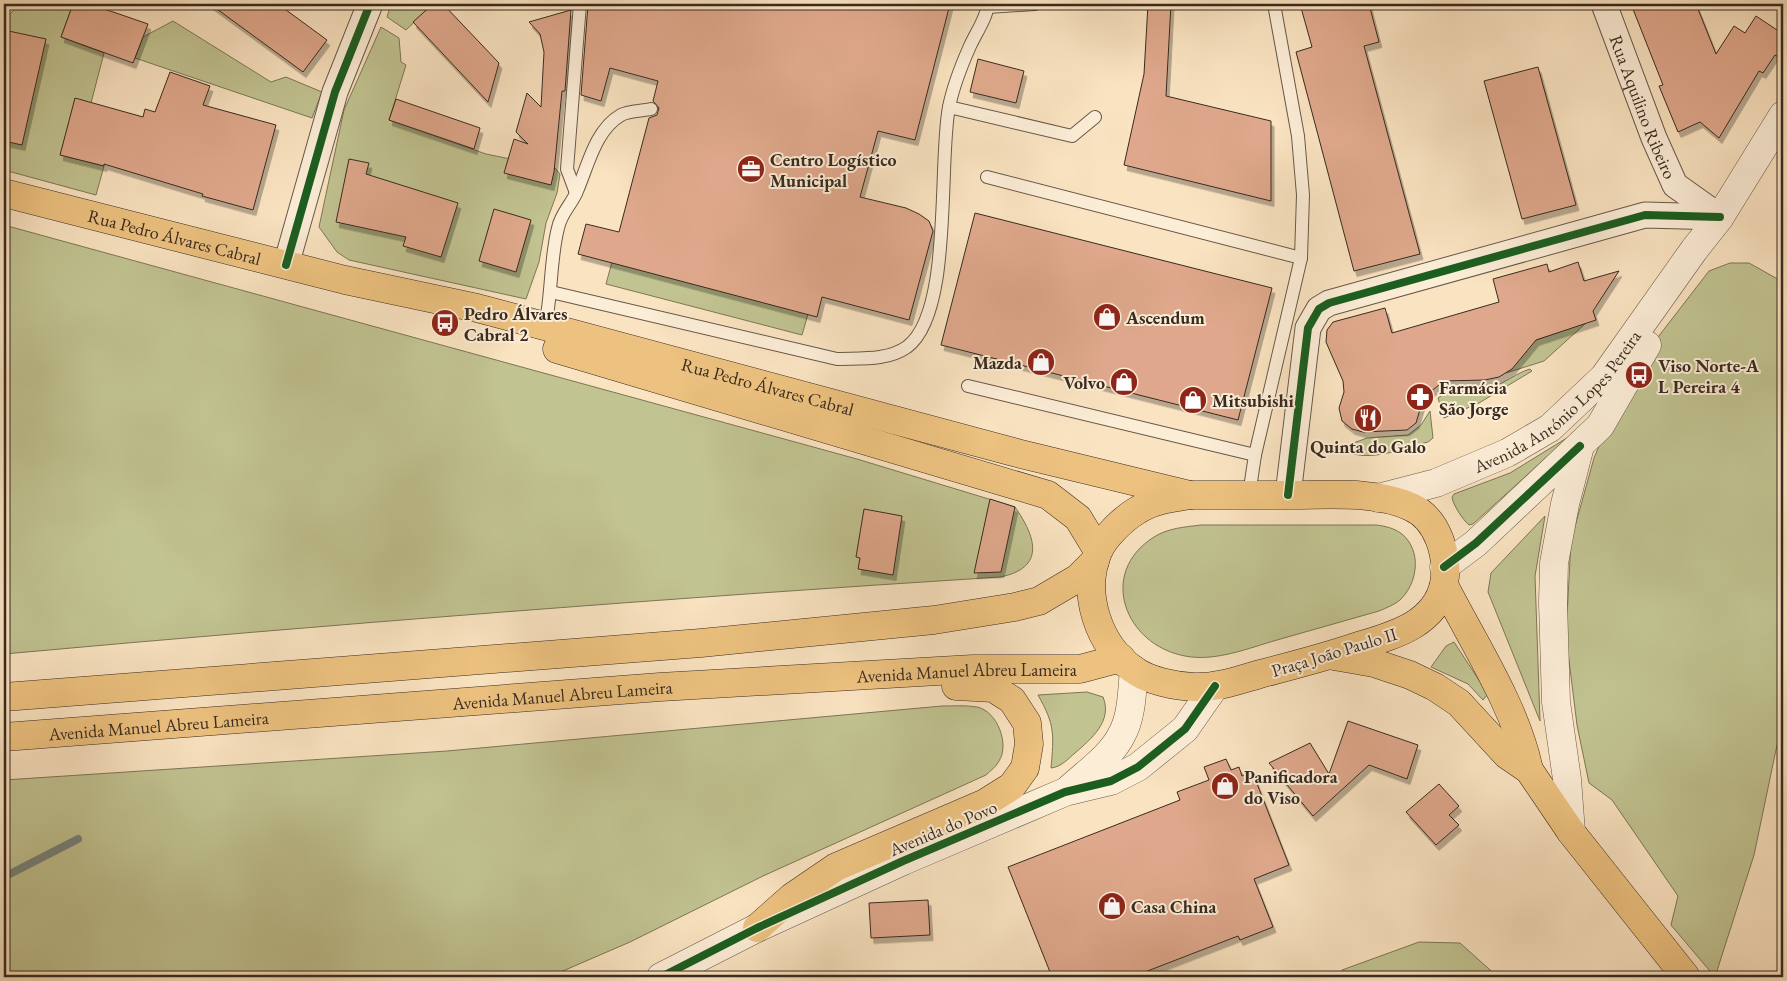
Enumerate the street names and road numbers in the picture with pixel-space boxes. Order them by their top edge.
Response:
street label: Rua Aquilino Ribeiro [1605,32,1682,182]
street label: Rua Pedro Álvares Cabral [86,203,263,270]
street label: Avenida António Lopes Pereira [1469,325,1646,478]
street label: Rua Pedro Álvares Cabral [679,352,857,420]
street label: Praça João Paulo II [1268,622,1400,682]
street label: Avenida Manuel Abreu Lameira [855,658,1078,687]
street label: Avenida Manuel Abreu Lameira [450,675,674,714]
street label: Avenida Manuel Abreu Lameira [47,705,270,745]
street label: Avenida do Povo [885,795,1001,861]

